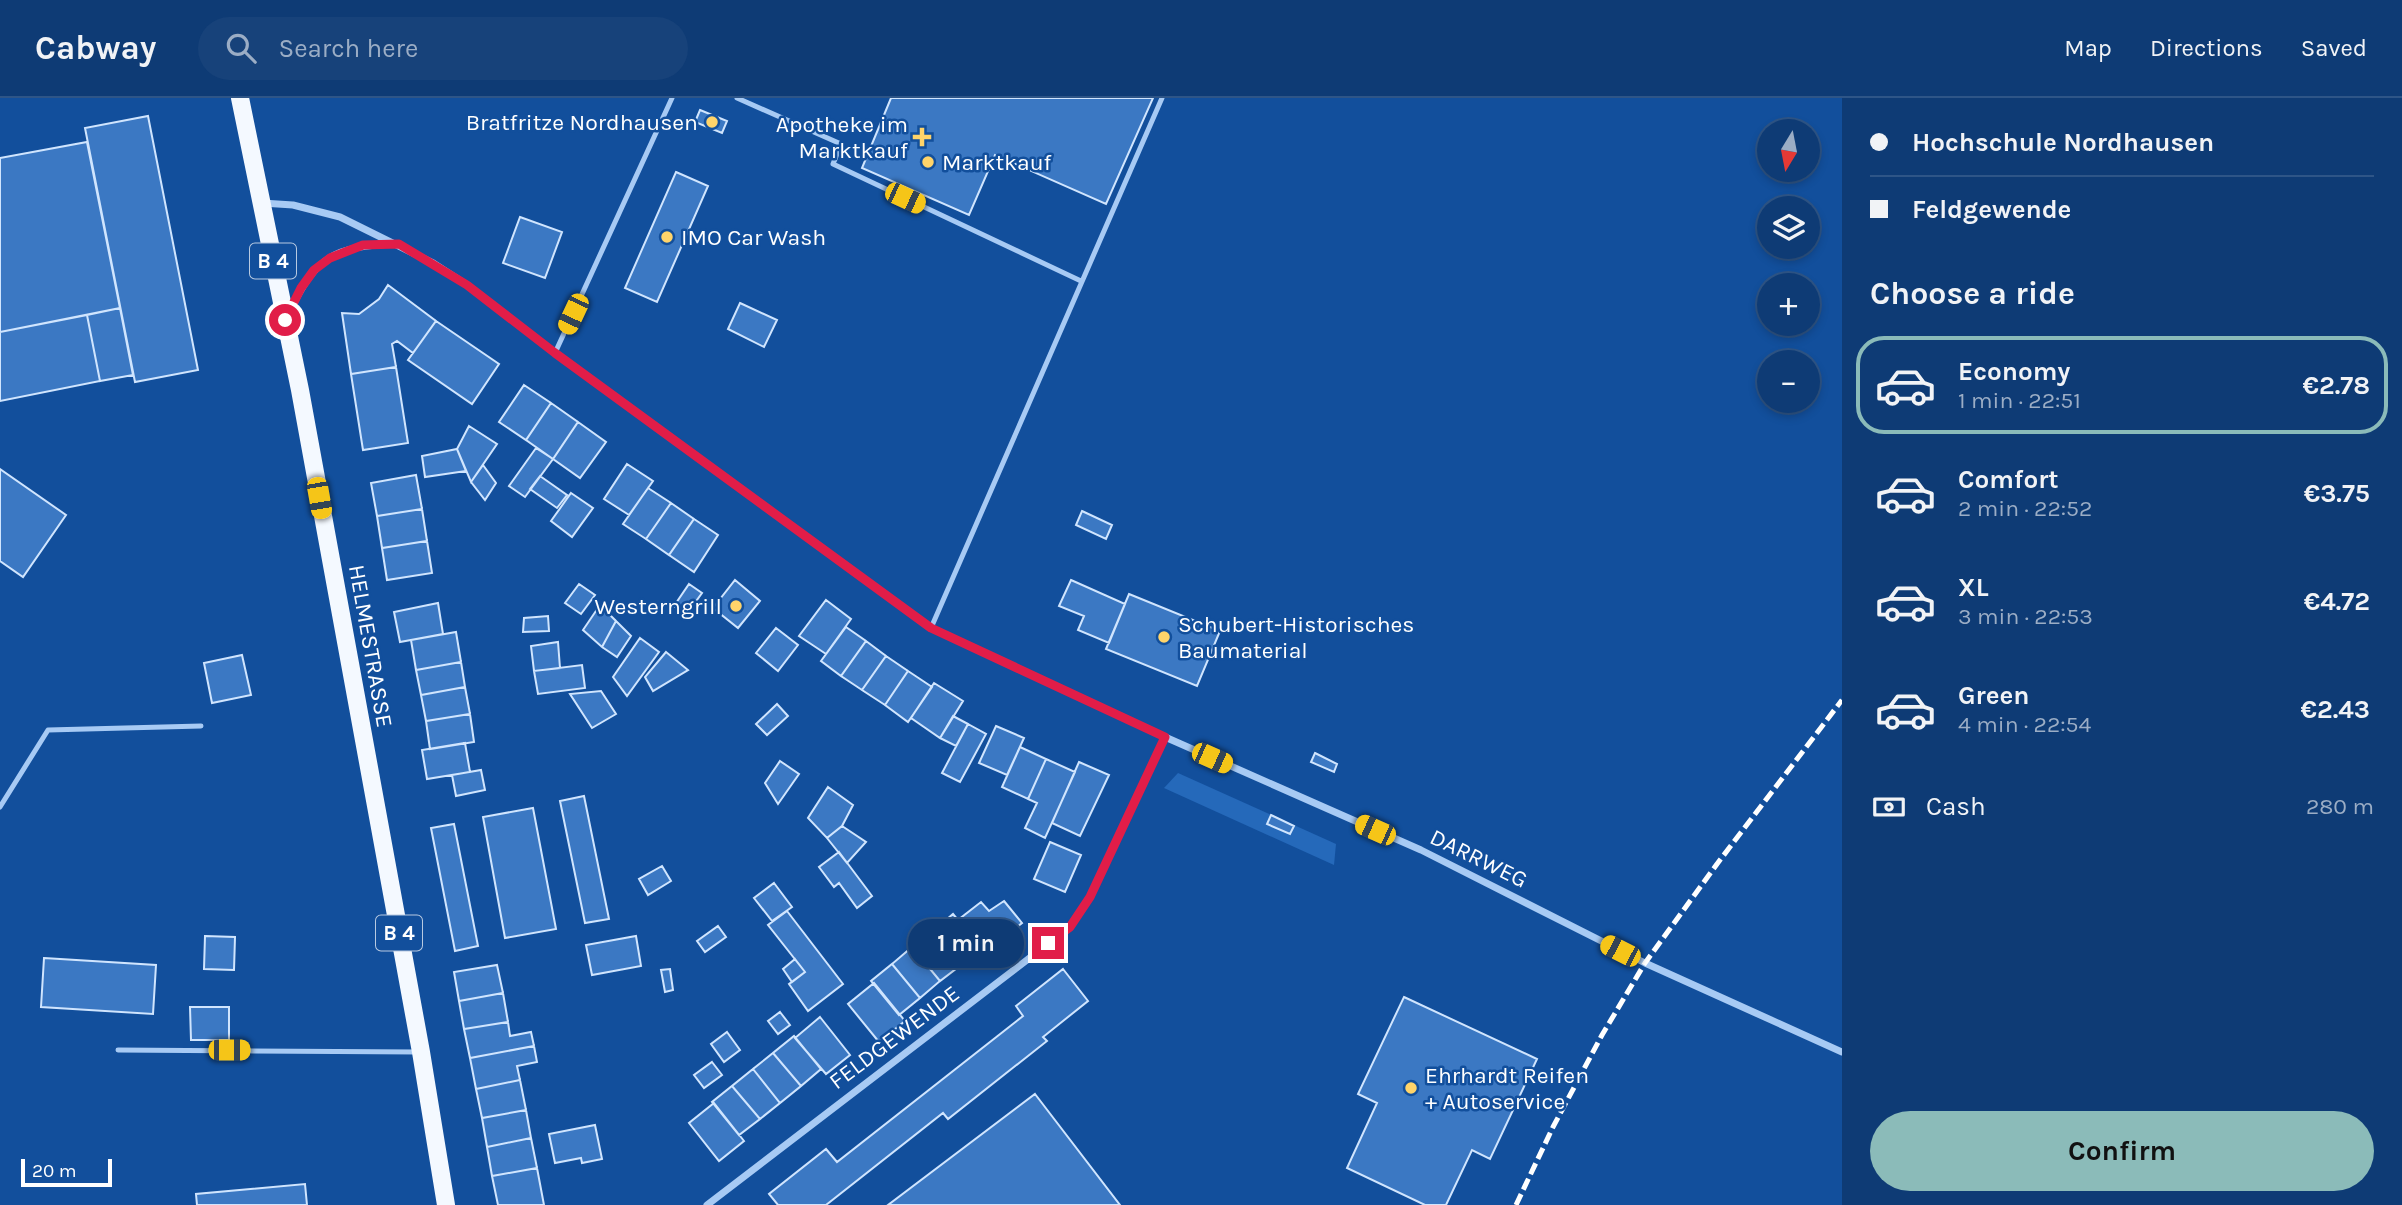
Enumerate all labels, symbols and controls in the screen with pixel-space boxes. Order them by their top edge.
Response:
search box [198,17,688,80]
text: Cabway [35,29,156,67]
icon: search [222,29,260,67]
text: Search here [278,33,418,64]
text: Map [2064,34,2112,62]
text: Directions [2150,34,2263,62]
text: Saved [2301,34,2367,62]
place label: Bratfritze Nordhausen [466,109,698,136]
place label: Apotheke im Marktkauf [776,111,908,164]
marker: Bratfritze Nordhausen [704,114,720,130]
north arrow [1757,119,1820,182]
map controls [1757,119,1820,413]
text: Hochschule Nordhausen [1912,127,2214,158]
marker: Apotheke im Marktkauf [914,129,930,145]
place label: Marktkauf [942,149,1052,176]
marker: Marktkauf [920,154,936,170]
car [882,180,929,216]
text: Feldgewende [1912,194,2071,225]
button: layers [1757,196,1820,259]
place label: IMO Car Wash [681,224,826,251]
marker: IMO Car Wash [659,229,675,245]
road number: B 4 [250,244,296,278]
button: + [1757,273,1820,336]
text: Choose a ride [1870,275,2075,312]
car [555,291,592,337]
route start [269,304,301,336]
button: − [1757,350,1820,413]
icon: car [1874,354,1937,417]
text: Economy [1958,356,2070,387]
text: €2.78 [2302,370,2370,401]
text: 1 min · 22:51 [1958,387,2081,414]
icon: car [1874,462,1937,525]
text: Comfort [1958,464,2059,495]
car [306,475,333,521]
text: €3.75 [2304,478,2370,509]
text: 2 min · 22:52 [1958,495,2092,522]
street label: HELMESTRASSE [343,563,398,730]
icon: car [1874,570,1937,633]
text: XL [1958,572,1989,603]
text: €4.72 [2304,586,2370,617]
place label: Westerngrill [595,593,722,620]
marker: Westerngrill [728,598,744,614]
text: 3 min · 22:53 [1958,603,2093,630]
place label: Schubert-Historisches Baumaterial [1178,611,1414,664]
marker: Schubert-Historisches Baumaterial [1156,629,1172,645]
icon: car [1874,678,1937,741]
text: Green [1958,680,2030,711]
text: €2.43 [2301,694,2370,725]
text: 4 min · 22:54 [1958,711,2091,738]
car [1189,740,1236,776]
icon: cash [1870,788,1908,826]
text: Cash [1926,791,1986,822]
text: 280 m [2306,793,2374,820]
car [1352,812,1399,848]
street label: DARRWEG [1426,823,1532,894]
road number: B 4 [376,916,422,950]
callout: 1 min [908,918,1024,968]
route end [1032,927,1064,959]
text: 1 min [937,930,995,957]
car [1597,932,1644,970]
street label: FELDGEWENDE [824,980,965,1095]
car [209,1040,251,1061]
place label: Ehrhardt Reifen + Autoservice [1425,1062,1589,1115]
marker: Ehrhardt Reifen + Autoservice [1403,1080,1419,1096]
button: Confirm [1870,1111,2374,1191]
scale bar [21,1156,112,1188]
text: 20 m [32,1160,77,1182]

